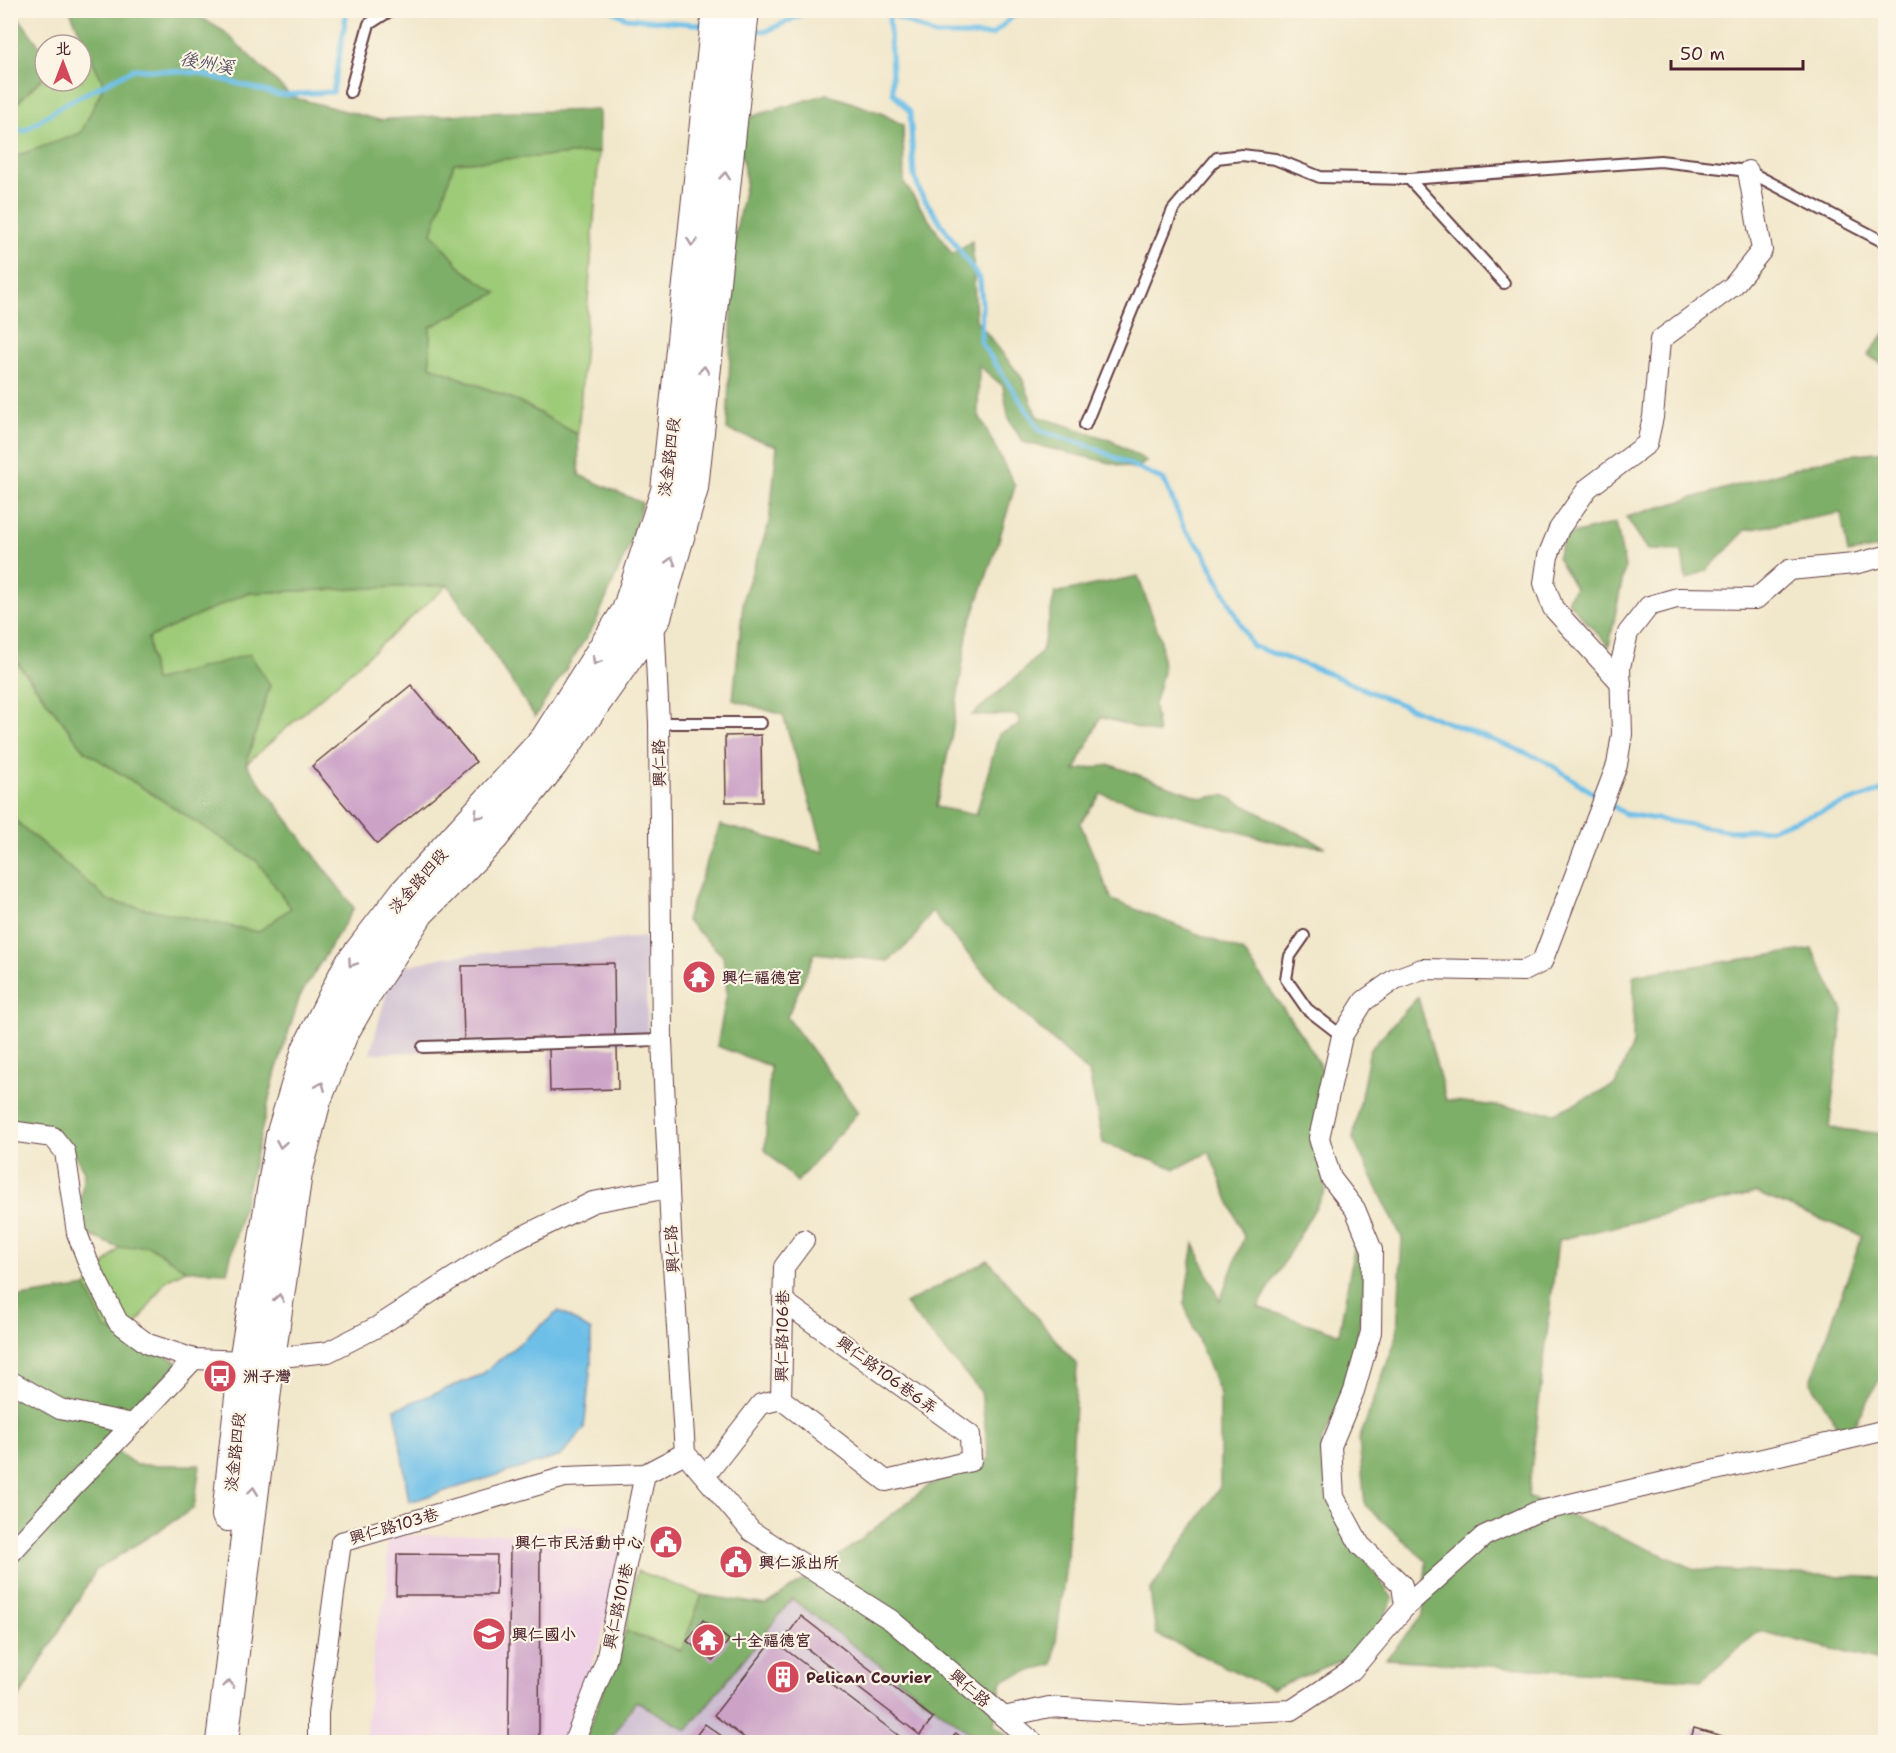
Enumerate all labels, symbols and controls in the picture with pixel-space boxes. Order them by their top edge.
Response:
north arrow [33,33,93,93]
scale bar [1671,33,1803,71]
text: 北 [55,38,71,59]
text: 50 m [1680,42,1725,66]
water label: 後州溪 [178,46,237,80]
one-way arrow [719,171,731,180]
one-way arrow [687,237,699,246]
one-way arrow [697,365,710,374]
street label: 淡金路四段 [654,416,684,498]
one-way arrow [664,556,676,567]
one-way arrow [592,655,604,665]
street label: 興仁路 [648,739,670,787]
one-way arrow [474,808,485,818]
street label: 淡金路四段 [384,844,452,918]
one-way arrow [348,957,359,968]
temple icon: 興仁福德宮 [681,959,717,995]
place label: 興仁福德宮 [722,967,802,988]
one-way arrow [314,1082,326,1093]
one-way arrow [275,1139,288,1149]
street label: 興仁路 [660,1224,684,1274]
street label: 興仁路106巷 [771,1290,793,1382]
one-way arrow [272,1293,284,1302]
street label: 興仁路106巷6弄 [832,1331,942,1419]
bus stop icon: 洲子灣 [202,1358,238,1394]
place label: 洲子灣 [243,1366,291,1387]
street label: 淡金路四段 [220,1411,250,1493]
one-way arrow [246,1486,259,1495]
street label: 興仁路103巷 [347,1503,441,1549]
public building icon: 興仁市民活動中心 [648,1524,684,1560]
place label: 興仁市民活動中心 [515,1532,643,1553]
public building icon: 興仁派出所 [718,1544,754,1580]
place label: 興仁派出所 [759,1552,839,1573]
street label: 興仁路101巷 [599,1561,637,1651]
school or university icon: 興仁國小 [471,1616,507,1652]
temple icon: 十全福德宮 [690,1622,726,1658]
place label: 興仁國小 [512,1624,576,1645]
place label: 十全福德宮 [731,1630,811,1651]
building icon: Pelican Courier [765,1659,801,1695]
street label: 興仁路 [945,1664,995,1712]
place label: Pelican Courier [806,1667,932,1688]
one-way arrow [223,1680,235,1689]

